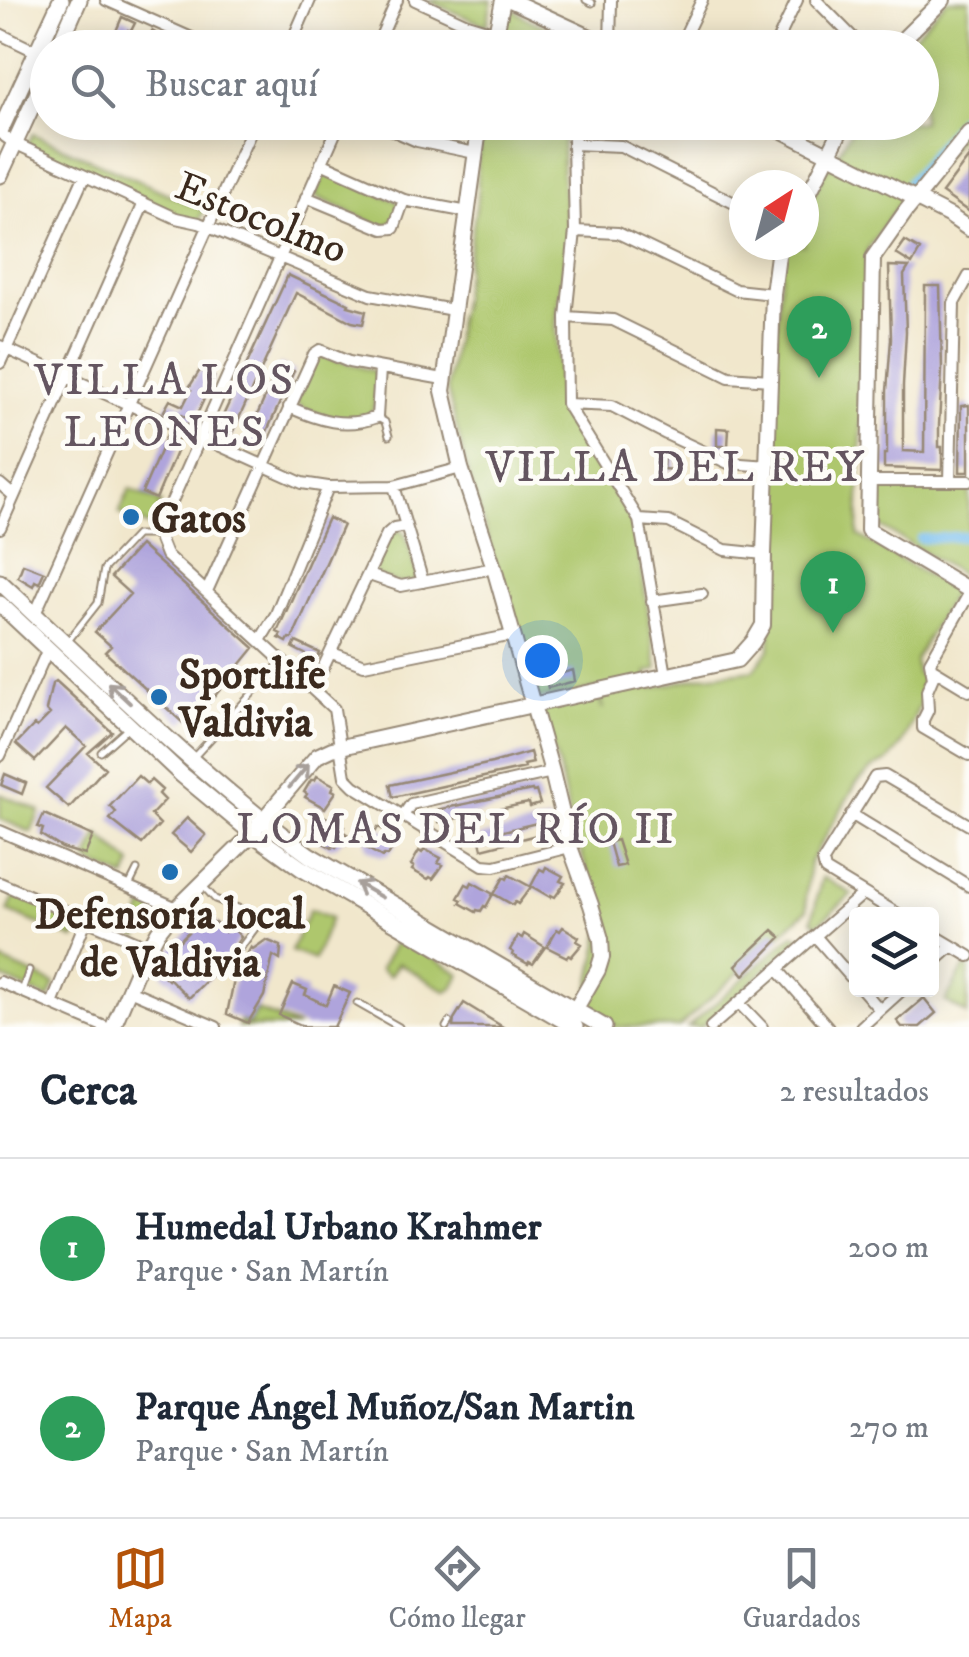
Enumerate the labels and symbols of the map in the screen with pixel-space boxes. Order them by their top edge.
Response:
street label: Estocolmo [167,161,354,277]
north arrow [729,170,819,260]
pin: 2 [786,296,852,378]
district label: VILLA LOS LEONES [33,353,296,461]
district label: VILLA DEL REY [485,440,866,496]
place label: Gatos [151,494,246,546]
marker: Gatos [120,506,142,528]
pin: 1 [800,550,866,633]
your location [517,635,568,686]
place label: Sportlife Valdivia [177,650,326,750]
one-way arrow [108,681,132,705]
marker: Sportlife Valdivia [148,686,170,708]
one-way arrow [288,764,310,790]
district label: LOMAS DEL RÍO II [236,802,676,858]
marker: Defensoría local de Valdivia [159,861,181,883]
one-way arrow [355,880,384,900]
place label: Defensoría local de Valdivia [35,890,307,990]

